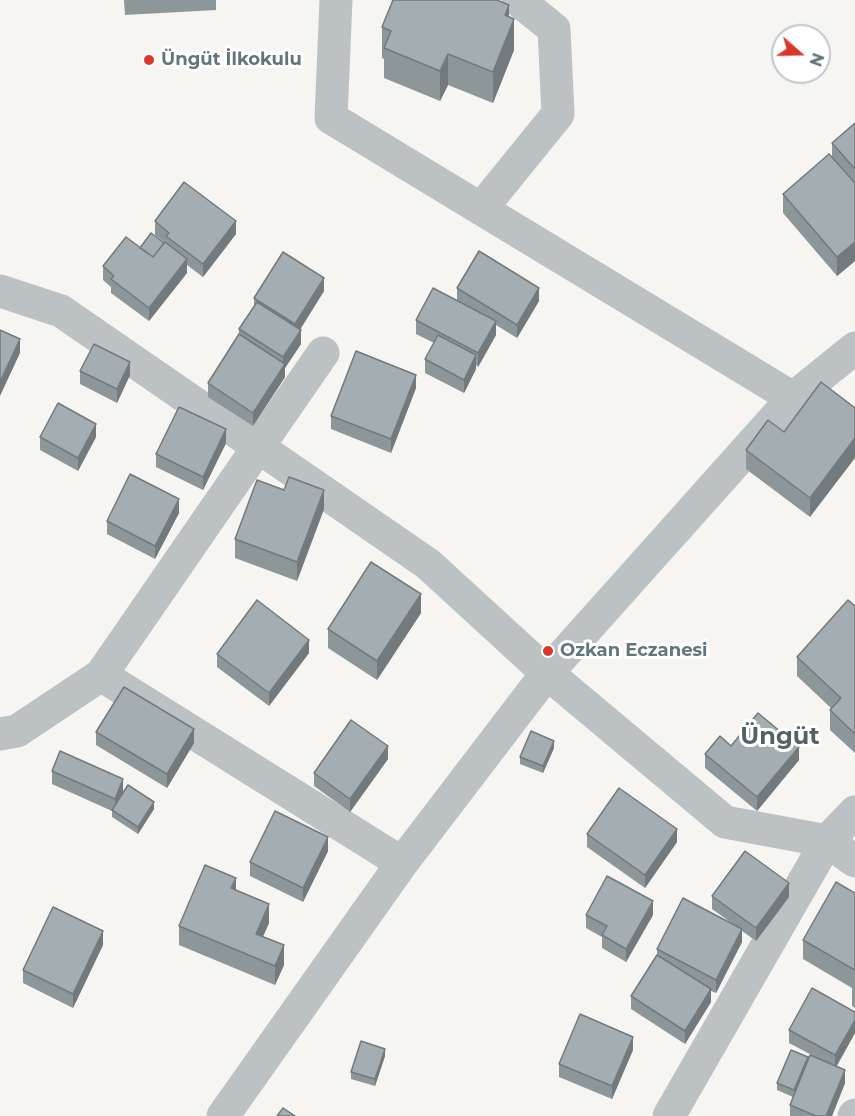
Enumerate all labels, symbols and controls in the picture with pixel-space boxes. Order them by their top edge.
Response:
north arrow [771,24,831,84]
place label: Üngüt İlkokulu [161,49,302,71]
text: N [805,50,828,69]
marker: Üngüt İlkokulu [142,53,156,67]
place label: Ozkan Eczanesi [560,640,708,662]
marker: Ozkan Eczanesi [541,644,555,658]
district label: Üngüt [740,723,820,751]

